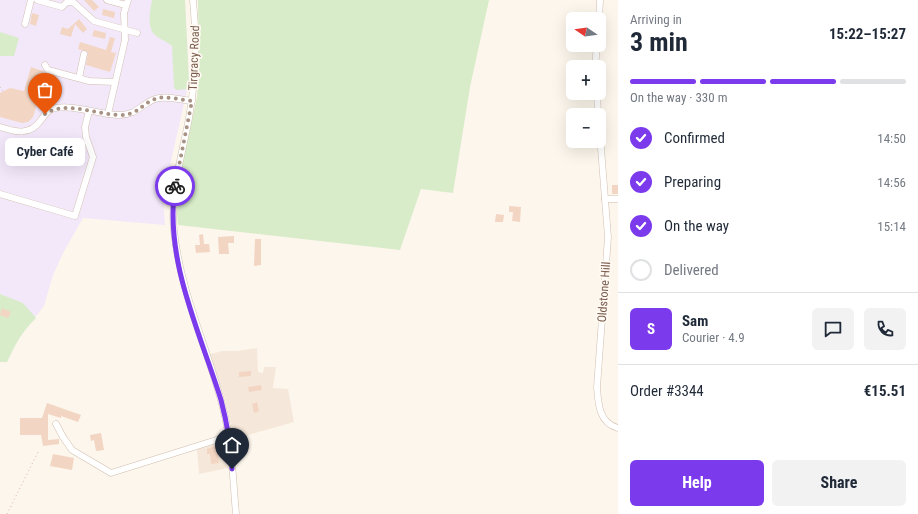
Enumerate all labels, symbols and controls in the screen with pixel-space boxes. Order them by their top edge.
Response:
north arrow [566,12,606,52]
map controls [566,12,606,148]
text: Arriving in [630,12,682,27]
street label: Tirgracy Road [186,25,202,91]
text: 15:22–15:27 [829,25,906,43]
text: 3 min [630,27,688,57]
button: + [566,60,606,100]
pin [28,73,62,114]
icon: bag [34,79,56,101]
text: On the way · 330 m [630,90,727,105]
button: − [566,108,606,148]
icon: check [630,127,652,149]
text: Confirmed [664,129,725,147]
text: 14:50 [877,131,906,146]
callout: Cyber Café [5,138,85,166]
text: Cyber Café [16,144,74,159]
courier [155,166,195,206]
icon: check [630,171,652,193]
text: Preparing [664,173,721,191]
icon: bike [164,175,186,197]
text: 14:56 [877,175,906,190]
icon: check [630,215,652,237]
text: On the way [664,217,729,235]
text: 15:14 [877,219,906,234]
street label: Oldstone Hill [595,261,613,323]
text: Delivered [664,261,719,279]
button: chat [812,308,854,350]
button: phone [864,308,906,350]
text: Sam [682,312,708,330]
text: S [647,320,655,338]
text: Courier · 4.9 [682,330,745,345]
text: Order #3344 [630,382,704,400]
text: €15.51 [864,382,906,400]
pin [215,428,249,469]
icon: home [221,434,243,456]
button: Help [630,460,764,506]
button: Share [772,460,906,506]

